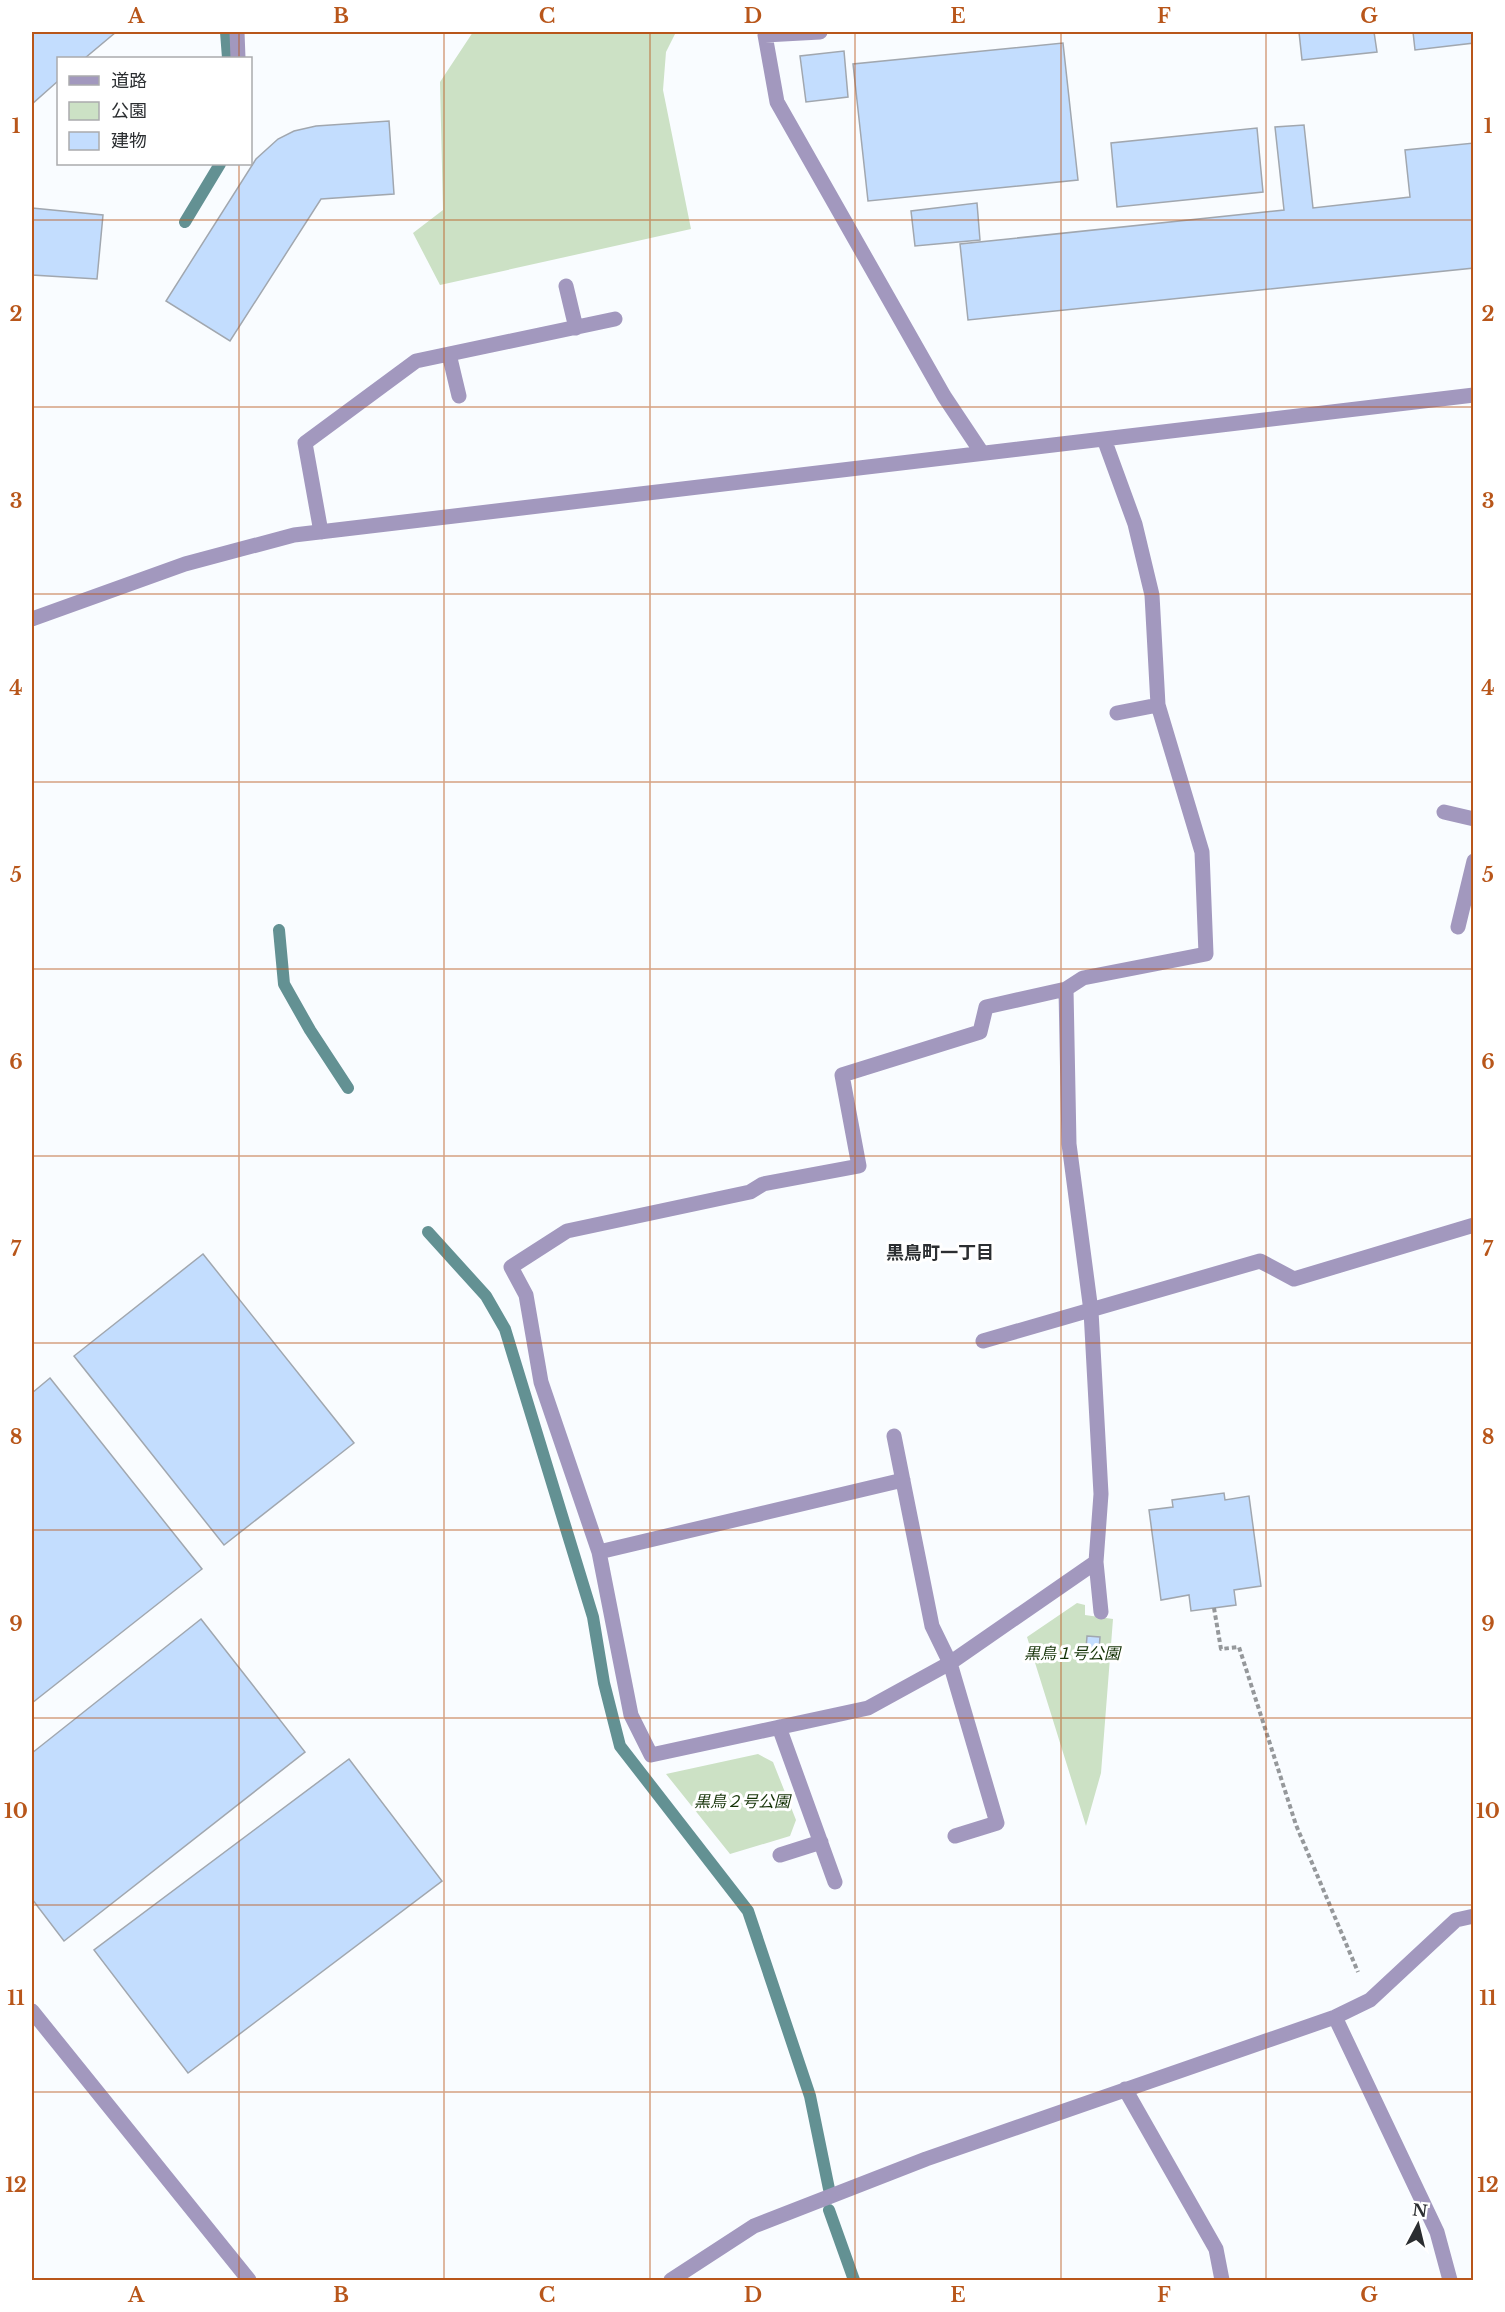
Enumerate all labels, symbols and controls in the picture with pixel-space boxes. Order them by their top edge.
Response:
text: A [127,4,145,28]
text: B [333,4,349,28]
text: C [539,4,555,28]
text: D [744,4,762,28]
text: E [950,4,966,28]
text: F [1157,4,1171,28]
text: G [1360,4,1378,28]
legend [57,57,252,165]
text: 道路 [111,70,147,92]
text: 公園 [111,100,147,122]
text: 1 [12,114,21,138]
text: 1 [1484,114,1493,138]
text: 建物 [111,130,147,152]
text: 2 [9,302,23,326]
text: 2 [1481,302,1495,326]
text: 3 [10,489,22,513]
text: 3 [1482,489,1494,513]
text: 4 [9,676,23,700]
text: 4 [1481,676,1495,700]
text: 5 [10,863,22,887]
text: 5 [1482,863,1494,887]
text: 6 [9,1050,23,1074]
text: 6 [1481,1050,1495,1074]
text: 7 [11,1237,22,1261]
text: 7 [1483,1237,1494,1261]
district label: 黒鳥町一丁目 [886,1242,994,1264]
text: 8 [10,1425,22,1449]
text: 8 [1482,1425,1494,1449]
text: 9 [9,1612,23,1636]
text: 9 [1481,1612,1495,1636]
park label: 黒鳥１号公園 [1024,1643,1122,1663]
park label: 黒鳥２号公園 [694,1791,792,1811]
text: 10 [4,1799,28,1823]
text: 10 [1476,1799,1500,1823]
text: 11 [7,1986,25,2010]
text: 11 [1479,1986,1497,2010]
text: 12 [5,2173,27,2197]
text: 12 [1477,2173,1499,2197]
north arrow [1388,2195,1448,2255]
text: N [1411,2199,1429,2221]
text: A [127,2283,145,2307]
text: B [333,2283,349,2307]
text: C [539,2283,555,2307]
text: D [744,2283,762,2307]
text: E [950,2283,966,2307]
text: F [1157,2283,1171,2307]
text: G [1360,2283,1378,2307]

